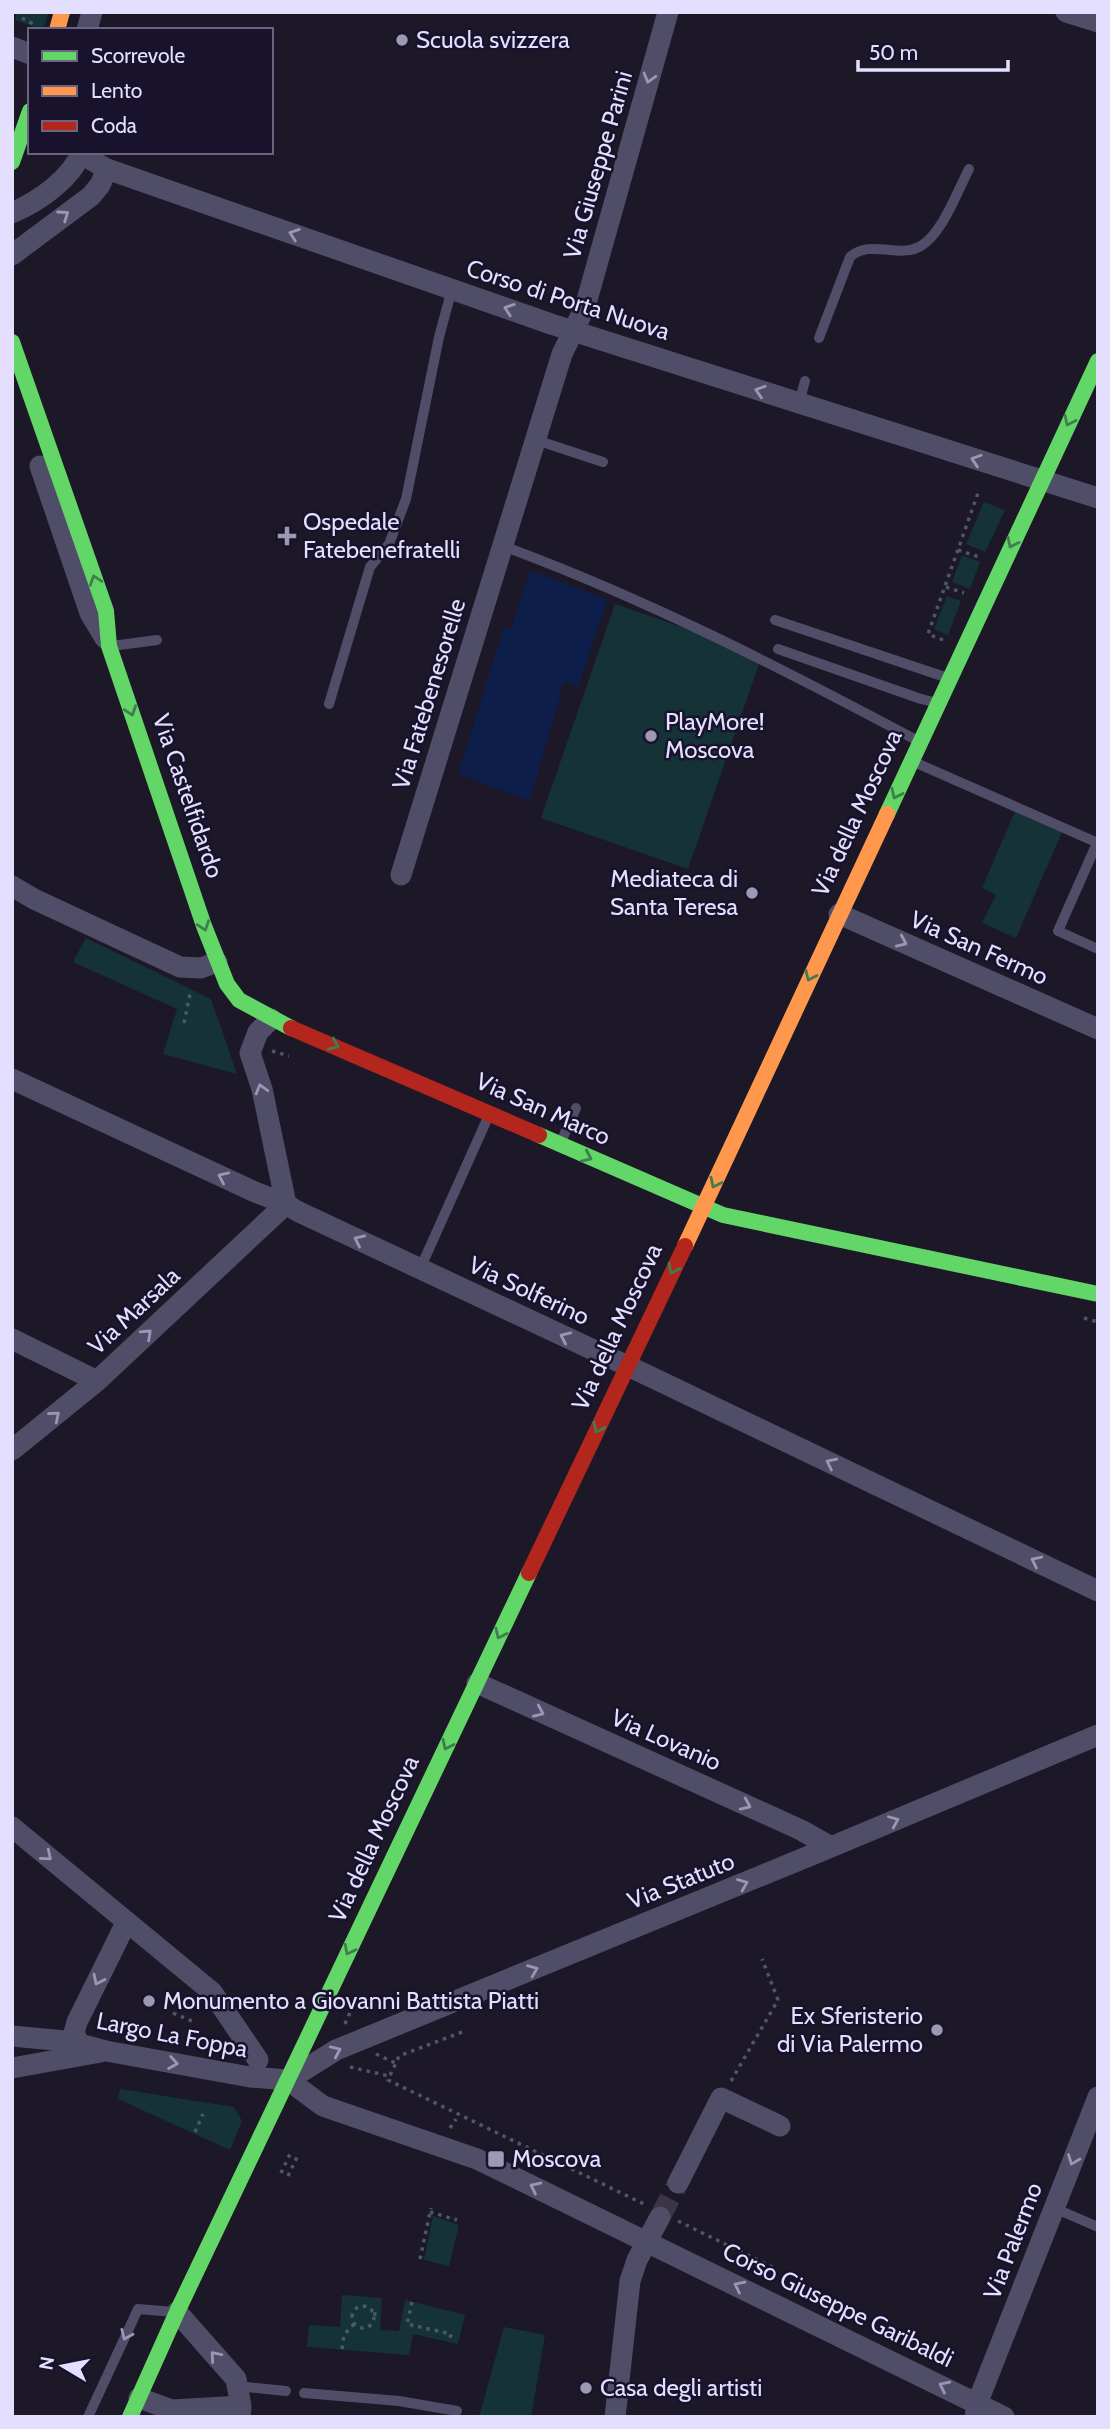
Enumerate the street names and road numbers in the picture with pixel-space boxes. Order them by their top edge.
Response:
street label: Via Giuseppe Parini [557,68,638,262]
street label: Corso di Porta Nuova [463,253,674,346]
street label: Via Fatebenesorelle [386,595,471,793]
street label: Via Castelfidardo [147,710,230,882]
street label: Via della Moscova [805,724,908,901]
street label: Via San Fermo [906,904,1053,991]
street label: Via San Marco [471,1066,615,1151]
street label: Via della Moscova [565,1238,668,1415]
street label: Via Solferino [464,1250,594,1331]
street label: Via Marsala [82,1261,186,1360]
street label: Via Lovanio [607,1702,726,1777]
street label: Via della Moscova [322,1750,425,1927]
street label: Via Statuto [623,1846,738,1915]
street label: Largo La Foppa [94,2006,251,2063]
street label: Via Palermo [977,2179,1048,2303]
street label: Corso Giuseppe Garibaldi [718,2236,958,2373]

